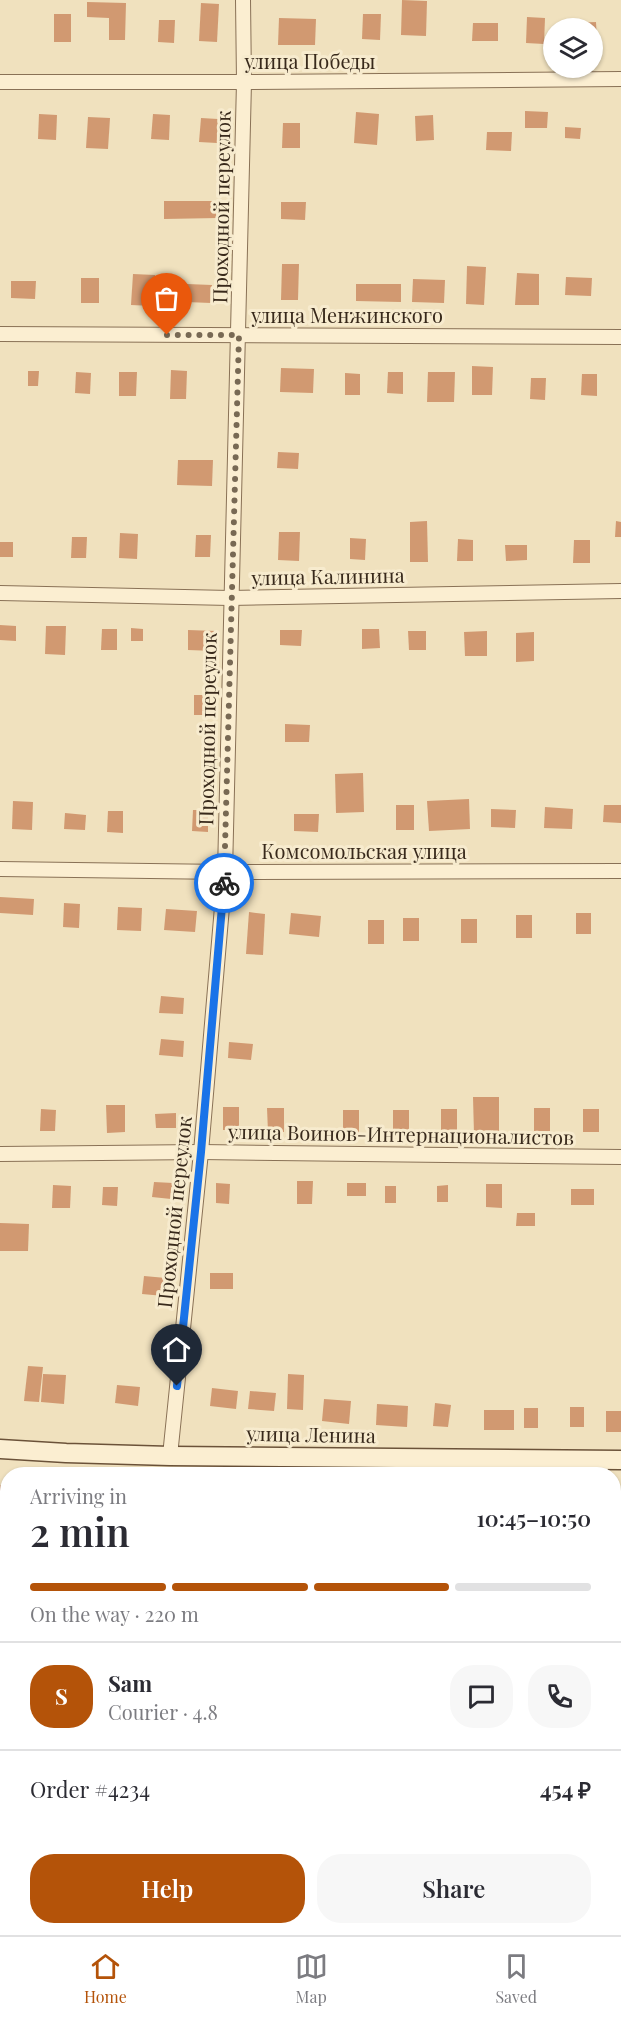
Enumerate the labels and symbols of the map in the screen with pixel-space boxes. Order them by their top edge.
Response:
street label: улица Победы [244,47,376,74]
street label: Проходной переулок [205,110,236,304]
pin [141,273,192,335]
street label: улица Менжинского [250,301,443,328]
street label: улица Калинина [250,561,405,590]
street label: Проходной переулок [191,632,222,826]
street label: Комсомольская улица [261,837,467,864]
courier [194,853,254,913]
street label: Проходной переулок [150,1114,197,1309]
street label: улица Воинов-Интернационалистов [227,1117,574,1150]
pin [151,1324,202,1386]
street label: улица Ленина [245,1419,376,1448]

